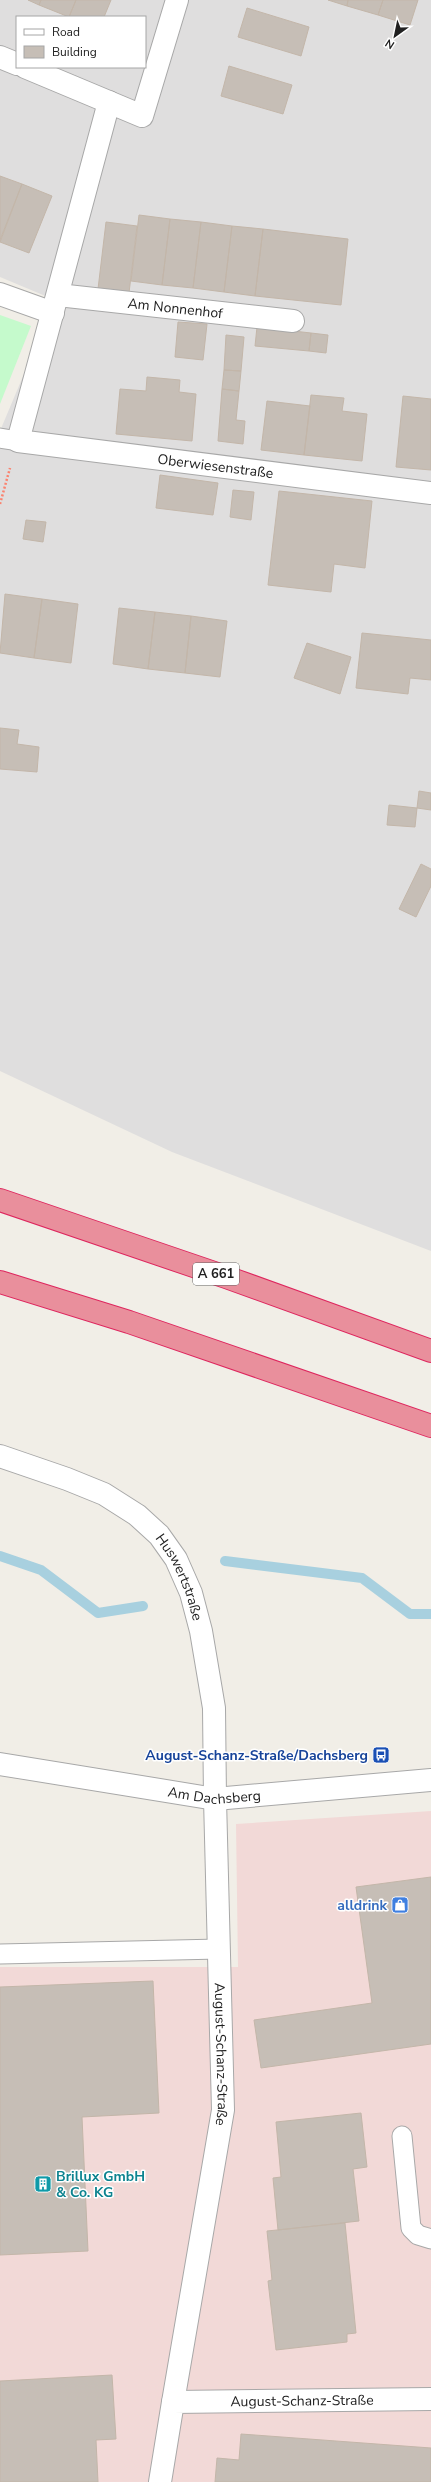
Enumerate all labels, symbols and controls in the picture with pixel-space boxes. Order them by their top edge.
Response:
legend [16,16,146,68]
north arrow [375,16,415,56]
text: Road [52,24,80,40]
text: N [382,35,397,52]
text: Building [52,44,97,60]
street label: Am Nonnenhof [127,293,224,323]
street label: Oberwiesenstraße [156,449,274,483]
road number: A 661 [193,1263,239,1285]
street label: Huswertstraße [151,1530,207,1623]
bus stop icon: August-Schanz-Straße/Dachsberg [371,1745,391,1765]
place label: August-Schanz-Straße/Dachsberg [145,1746,368,1765]
street label: Am Dachsberg [166,1782,262,1809]
shop icon: alldrink [390,1895,410,1915]
place label: alldrink [337,1896,387,1915]
street label: August-Schanz-Straße [210,1983,232,2127]
place label: Brillux GmbH & Co. KG [56,2167,145,2202]
building icon: Brillux GmbH & Co. KG [33,2174,53,2194]
street label: August-Schanz-Straße [230,2390,374,2411]

